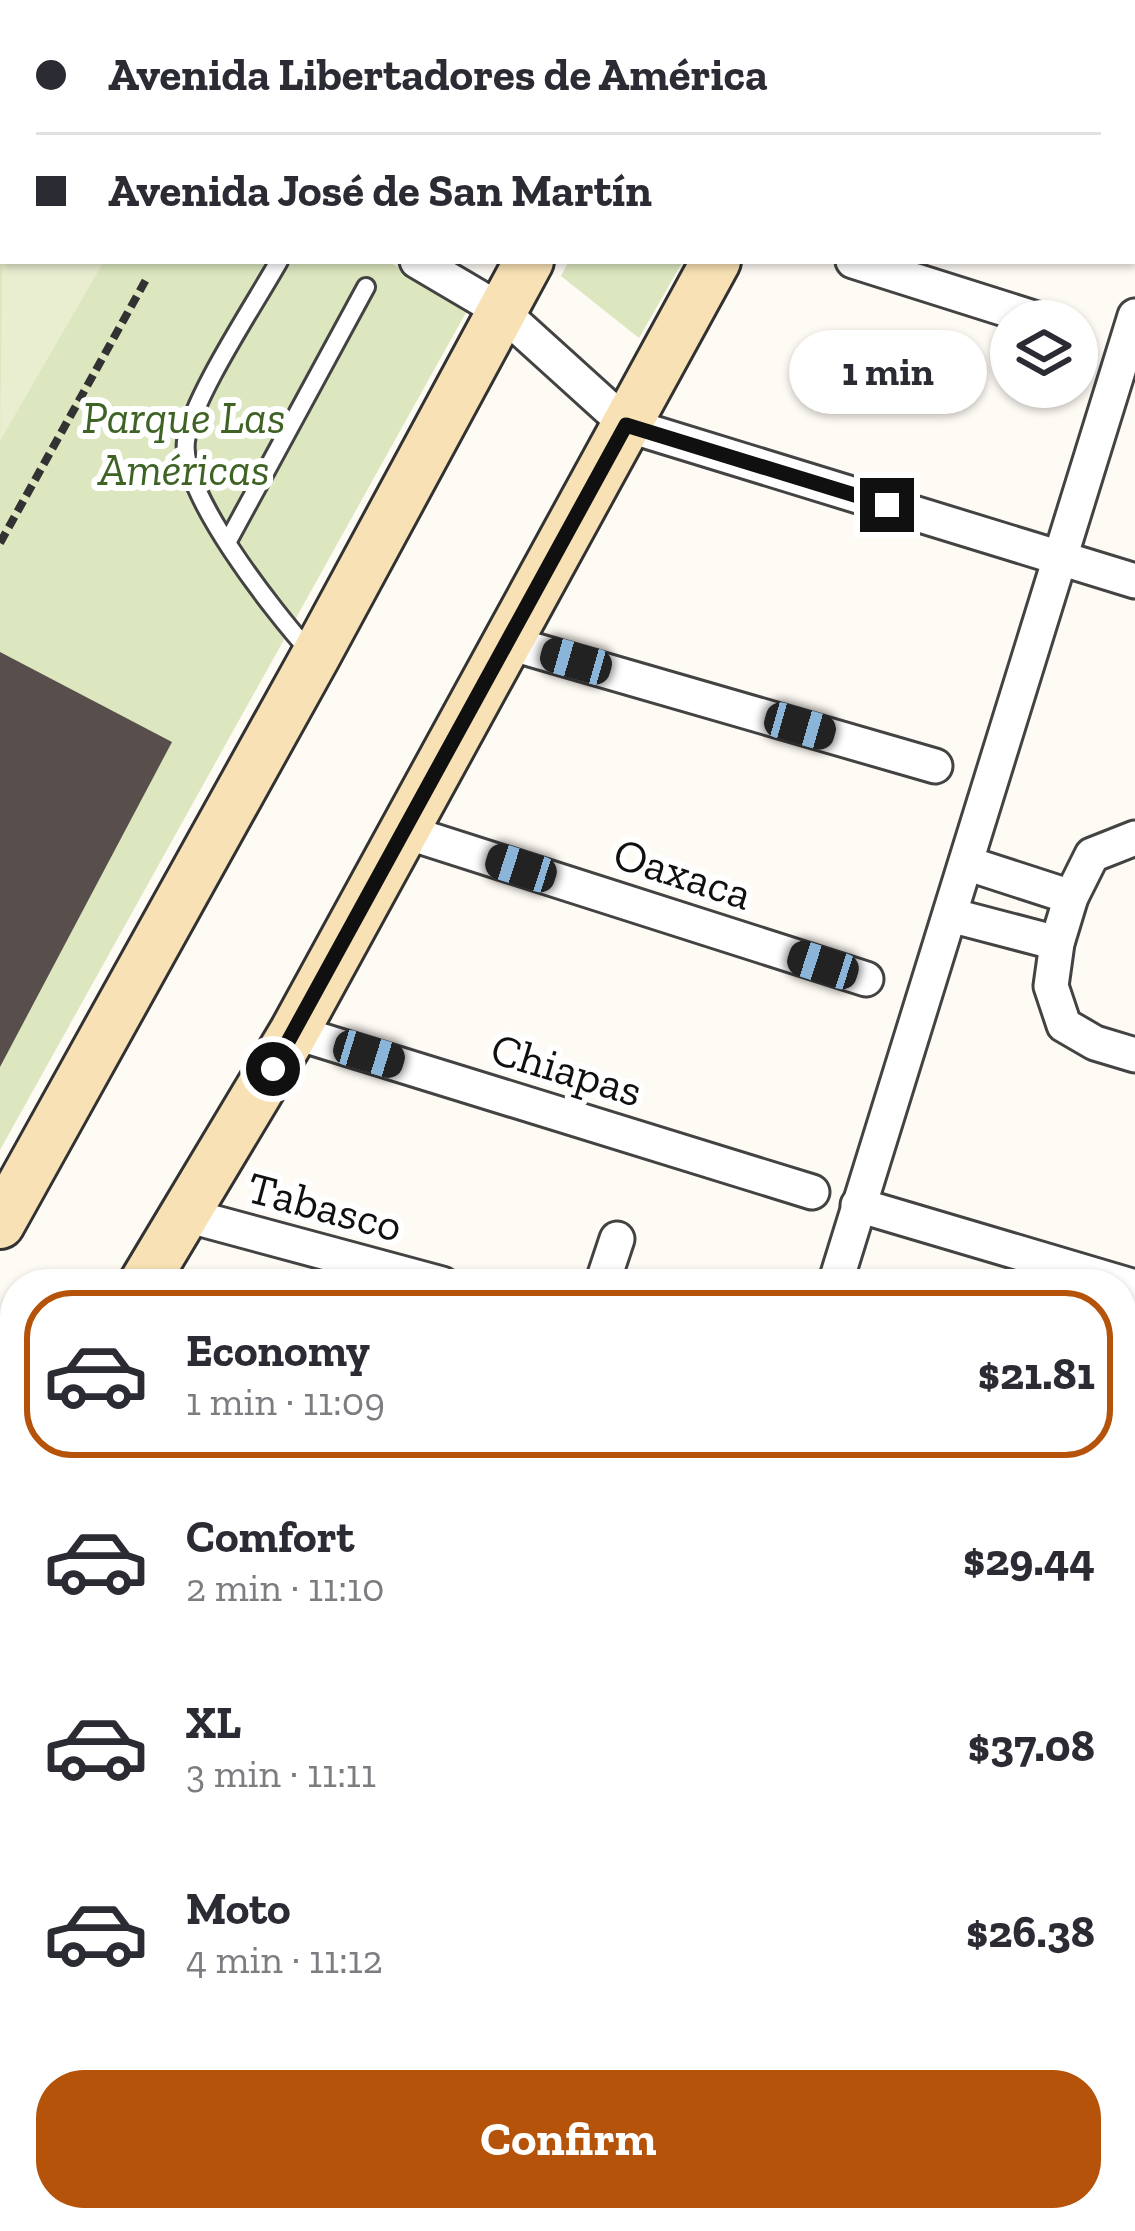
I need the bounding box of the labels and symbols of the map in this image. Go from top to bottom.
callout: 1 min [788,331,986,415]
park label: Parque Las Américas [82,391,286,497]
route end [860,478,914,532]
car [536,634,616,688]
car [760,699,840,753]
street label: Oaxaca [607,826,758,922]
car [481,840,561,896]
car [783,937,863,993]
street label: Chiapas [485,1022,649,1118]
car [329,1026,409,1082]
route start [246,1042,300,1096]
street label: Tabasco [242,1160,408,1253]

